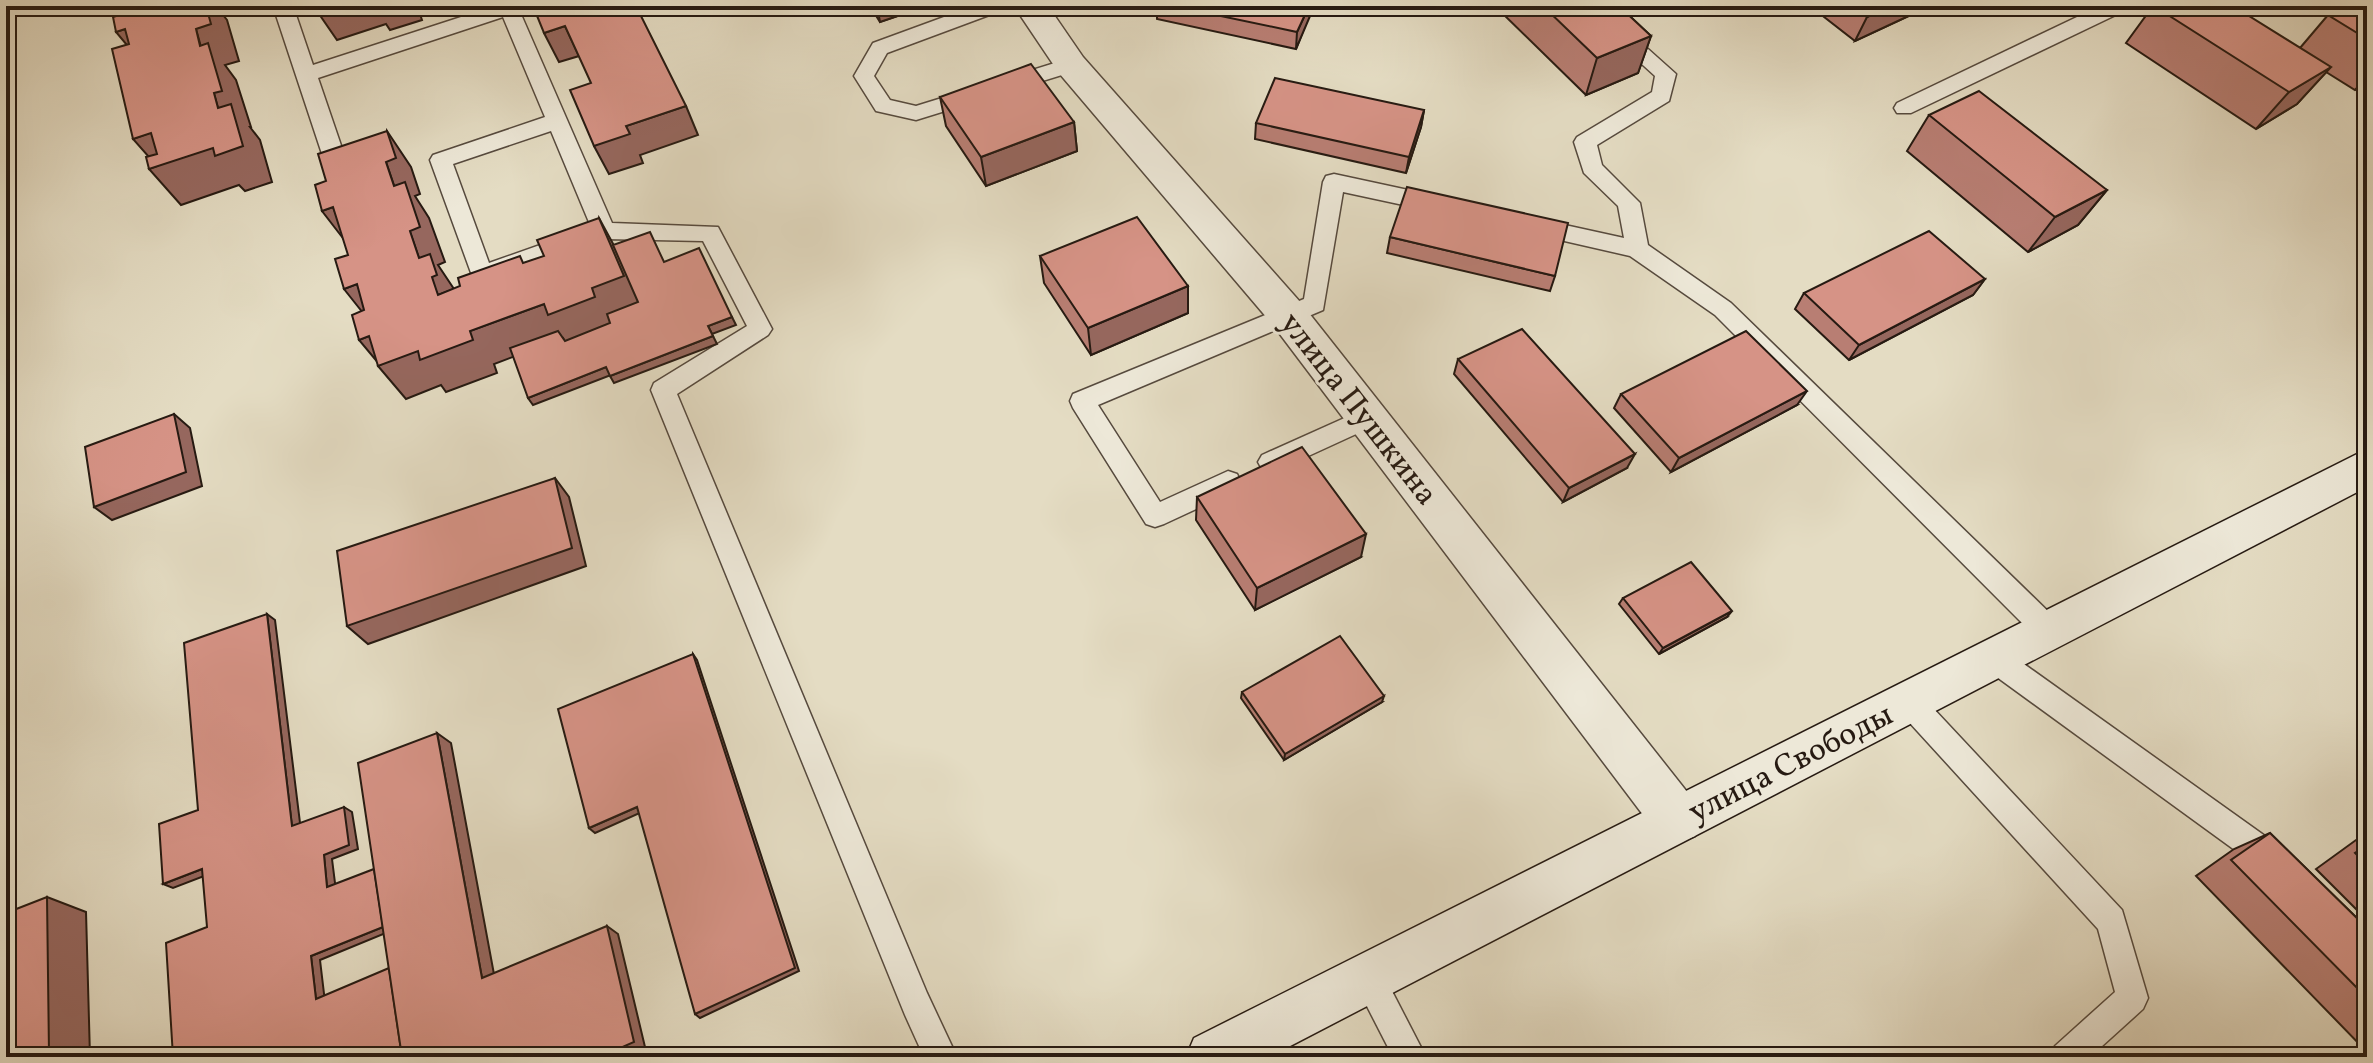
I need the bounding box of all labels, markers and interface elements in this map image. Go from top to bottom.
street label: улица Пушкина [1268,304,1447,516]
street label: улица Свободы [1681,694,1901,835]

